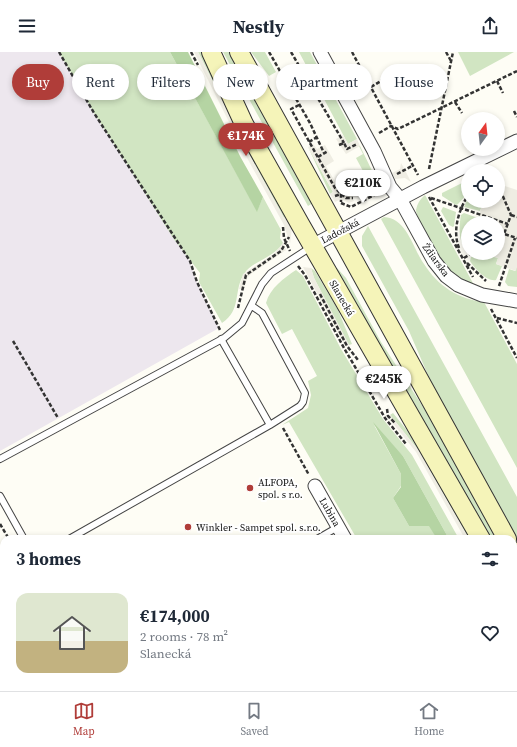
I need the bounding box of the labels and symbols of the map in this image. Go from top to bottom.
north arrow [461,112,505,156]
pin: €174K [218,123,274,157]
pin: €210K [335,170,391,204]
street label: Ladožská [319,215,362,246]
street label: Ždiarska [420,241,453,280]
street label: Slanecká [327,278,358,319]
pin: €245K [356,366,412,400]
place label: ALFOPA, spol. s r.o. [258,476,303,501]
marker: ALFOPA, spol. s r.o. [245,483,255,493]
street label: Lubina [317,495,344,530]
place label: Winkler - Sampet spol. s.r.o. [196,521,321,534]
marker: Winkler - Sampet spol. s.r.o. [183,522,193,532]

